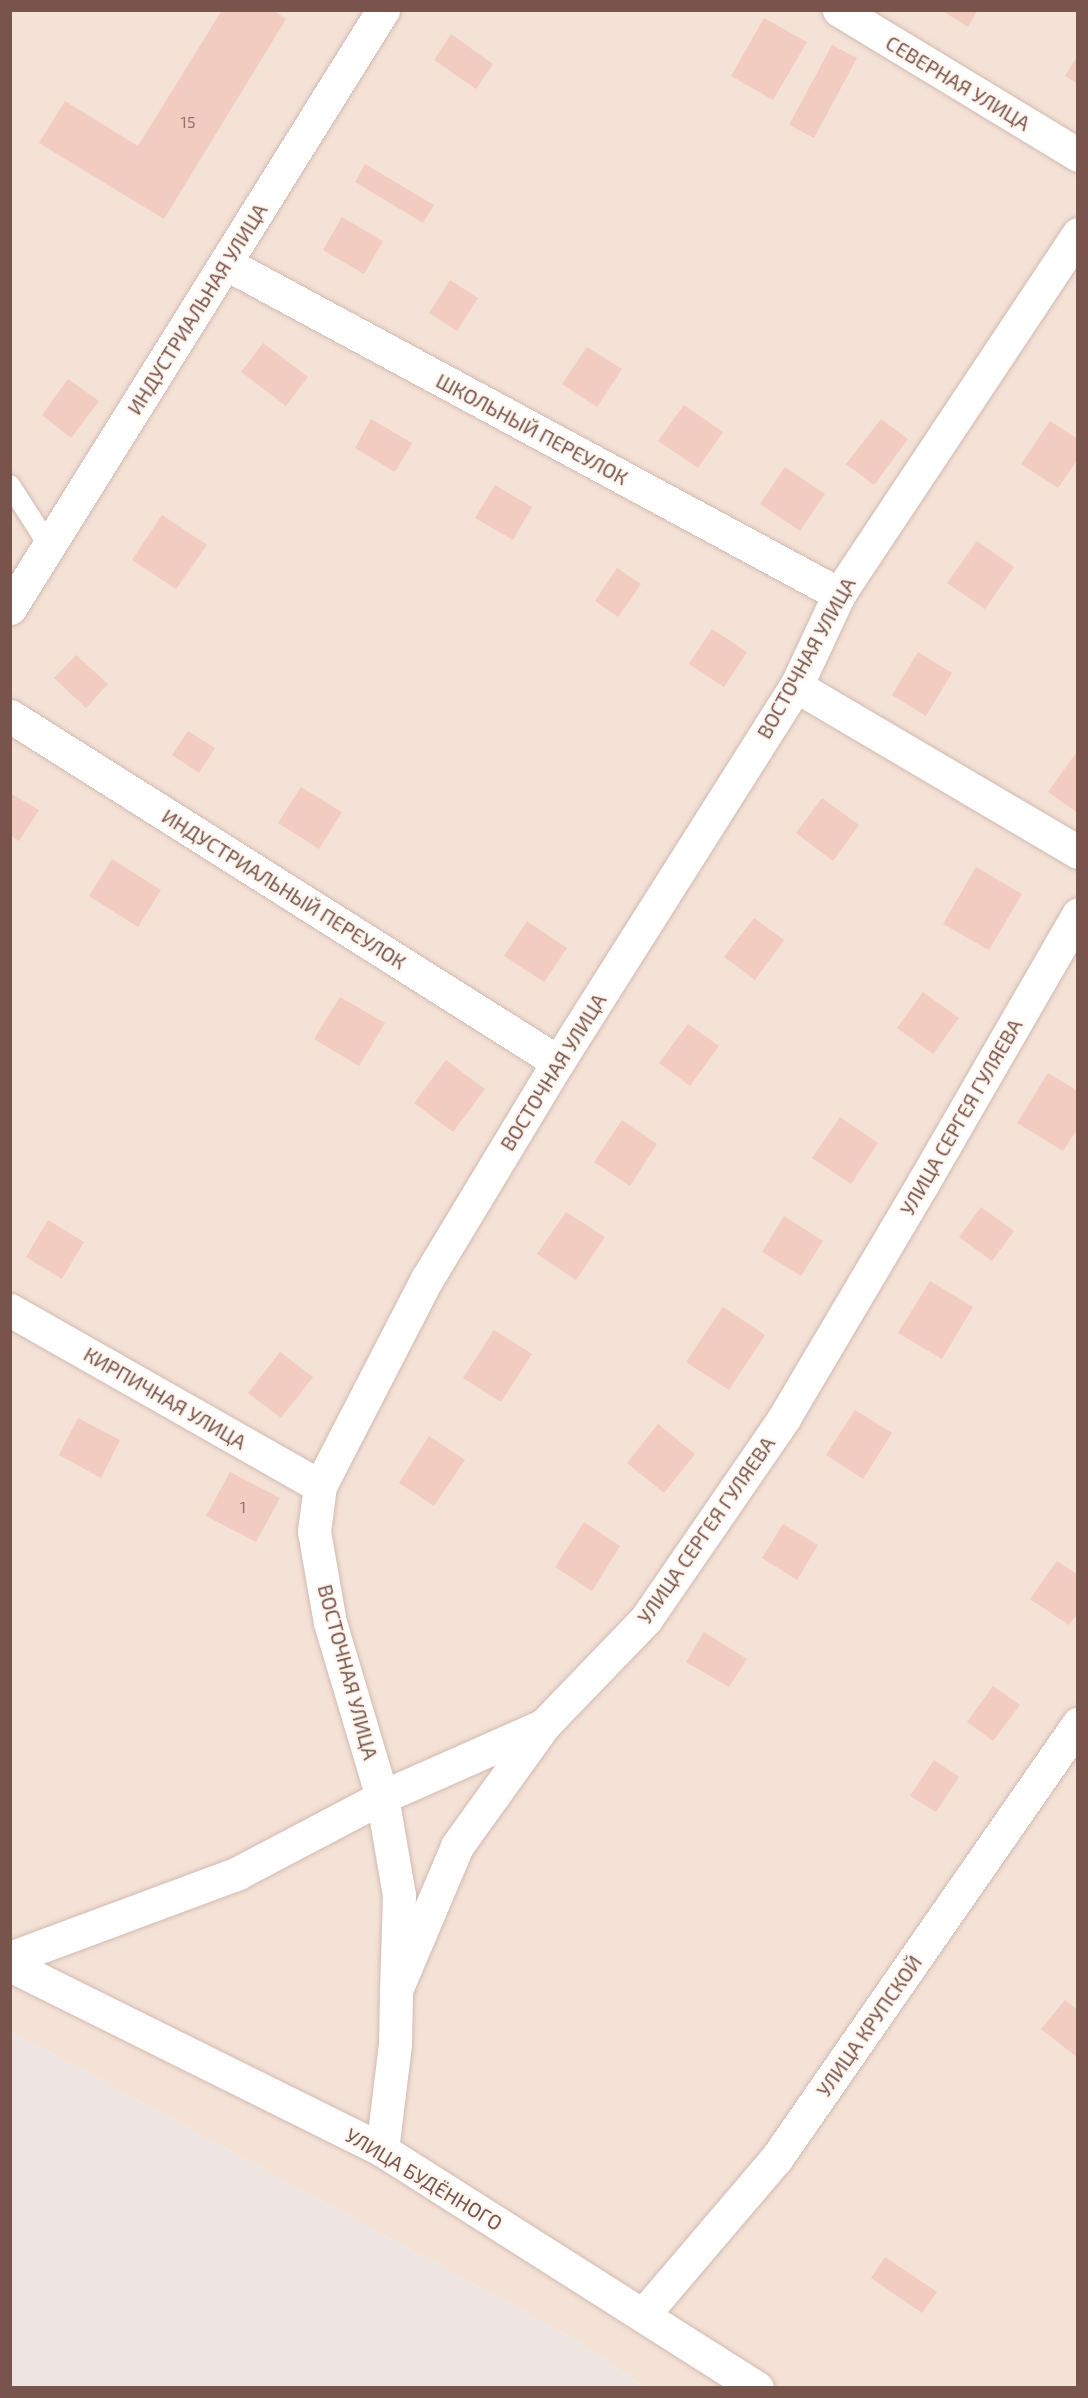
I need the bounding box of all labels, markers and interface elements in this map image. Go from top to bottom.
street label: СЕВЕРНАЯ УЛИЦА [882,30,1034,136]
house number: 15 [181,112,195,132]
street label: ИНДУСТРИАЛЬНАЯ УЛИЦА [122,199,272,419]
street label: ШКОЛЬНЫЙ ПЕРЕУЛОК [432,368,632,490]
street label: ВОСТОЧНАЯ УЛИЦА [752,573,860,743]
street label: ИНДУСТРИАЛЬНЫЙ ПЕРЕУЛОК [158,804,410,974]
street label: ВОСТОЧНАЯ УЛИЦА [495,989,611,1155]
street label: УЛИЦА СЕРГЕЯ ГУЛЯЕВА [895,1015,1027,1219]
street label: КИРПИЧНАЯ УЛИЦА [80,1342,250,1454]
street label: УЛИЦА СЕРГЕЯ ГУЛЯЕВА [632,1432,780,1628]
house number: 1 [240,1497,246,1517]
street label: ВОСТОЧНАЯ УЛИЦА [313,1582,383,1762]
street label: УЛИЦА КРУПСКОЙ [811,1951,927,2101]
street label: УЛИЦА БУДЁННОГО [341,2123,507,2235]

